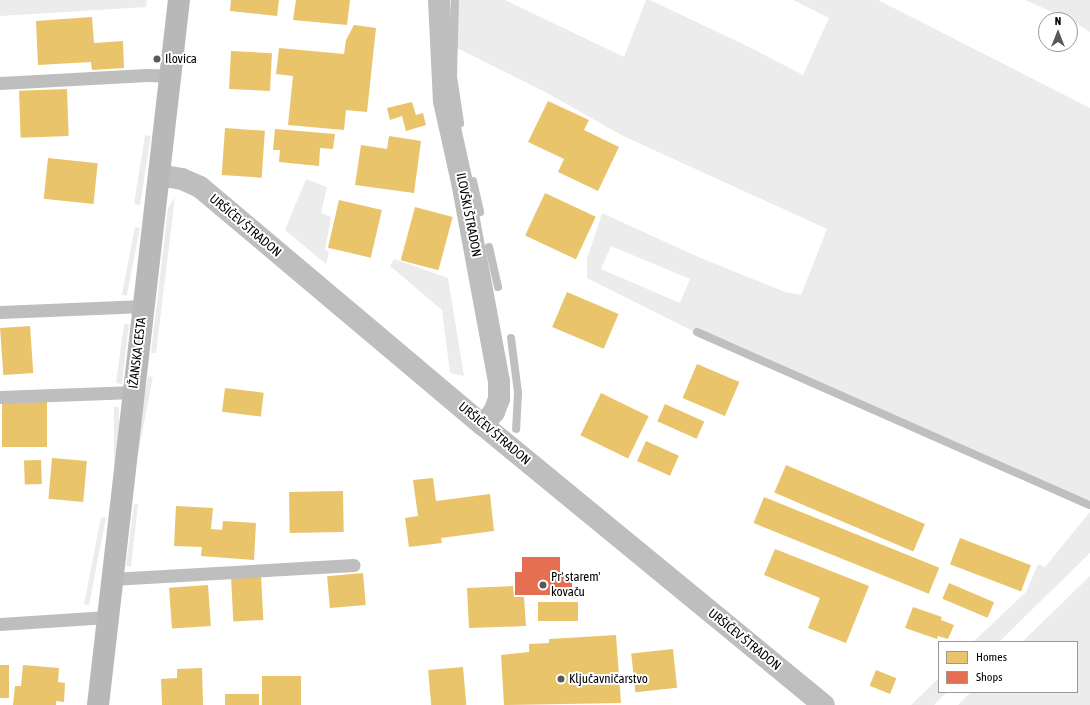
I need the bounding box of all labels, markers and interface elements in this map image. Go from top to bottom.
north arrow [1038,12,1078,52]
text: N [1055,15,1061,27]
place label: Ilovica [165,51,197,67]
marker: Ilovica [152,54,162,64]
street label: ILOVŠKI ŠTRADON [452,172,484,258]
street label: URŠIČEV ŠTRADON [206,191,284,261]
street label: IŽANSKA CESTA [126,317,150,389]
street label: URŠIČEV ŠTRADON [455,399,533,469]
place label: Pr' starem' kovaču [551,570,600,601]
marker: Pr' starem' kovaču [538,580,548,590]
street label: URŠIČEV ŠTRADON [704,606,784,674]
legend [938,641,1078,693]
text: Homes [976,650,1007,664]
text: Shops [976,670,1002,684]
place label: Ključavničarstvo [569,671,648,687]
marker: Ključavničarstvo [556,674,566,684]

